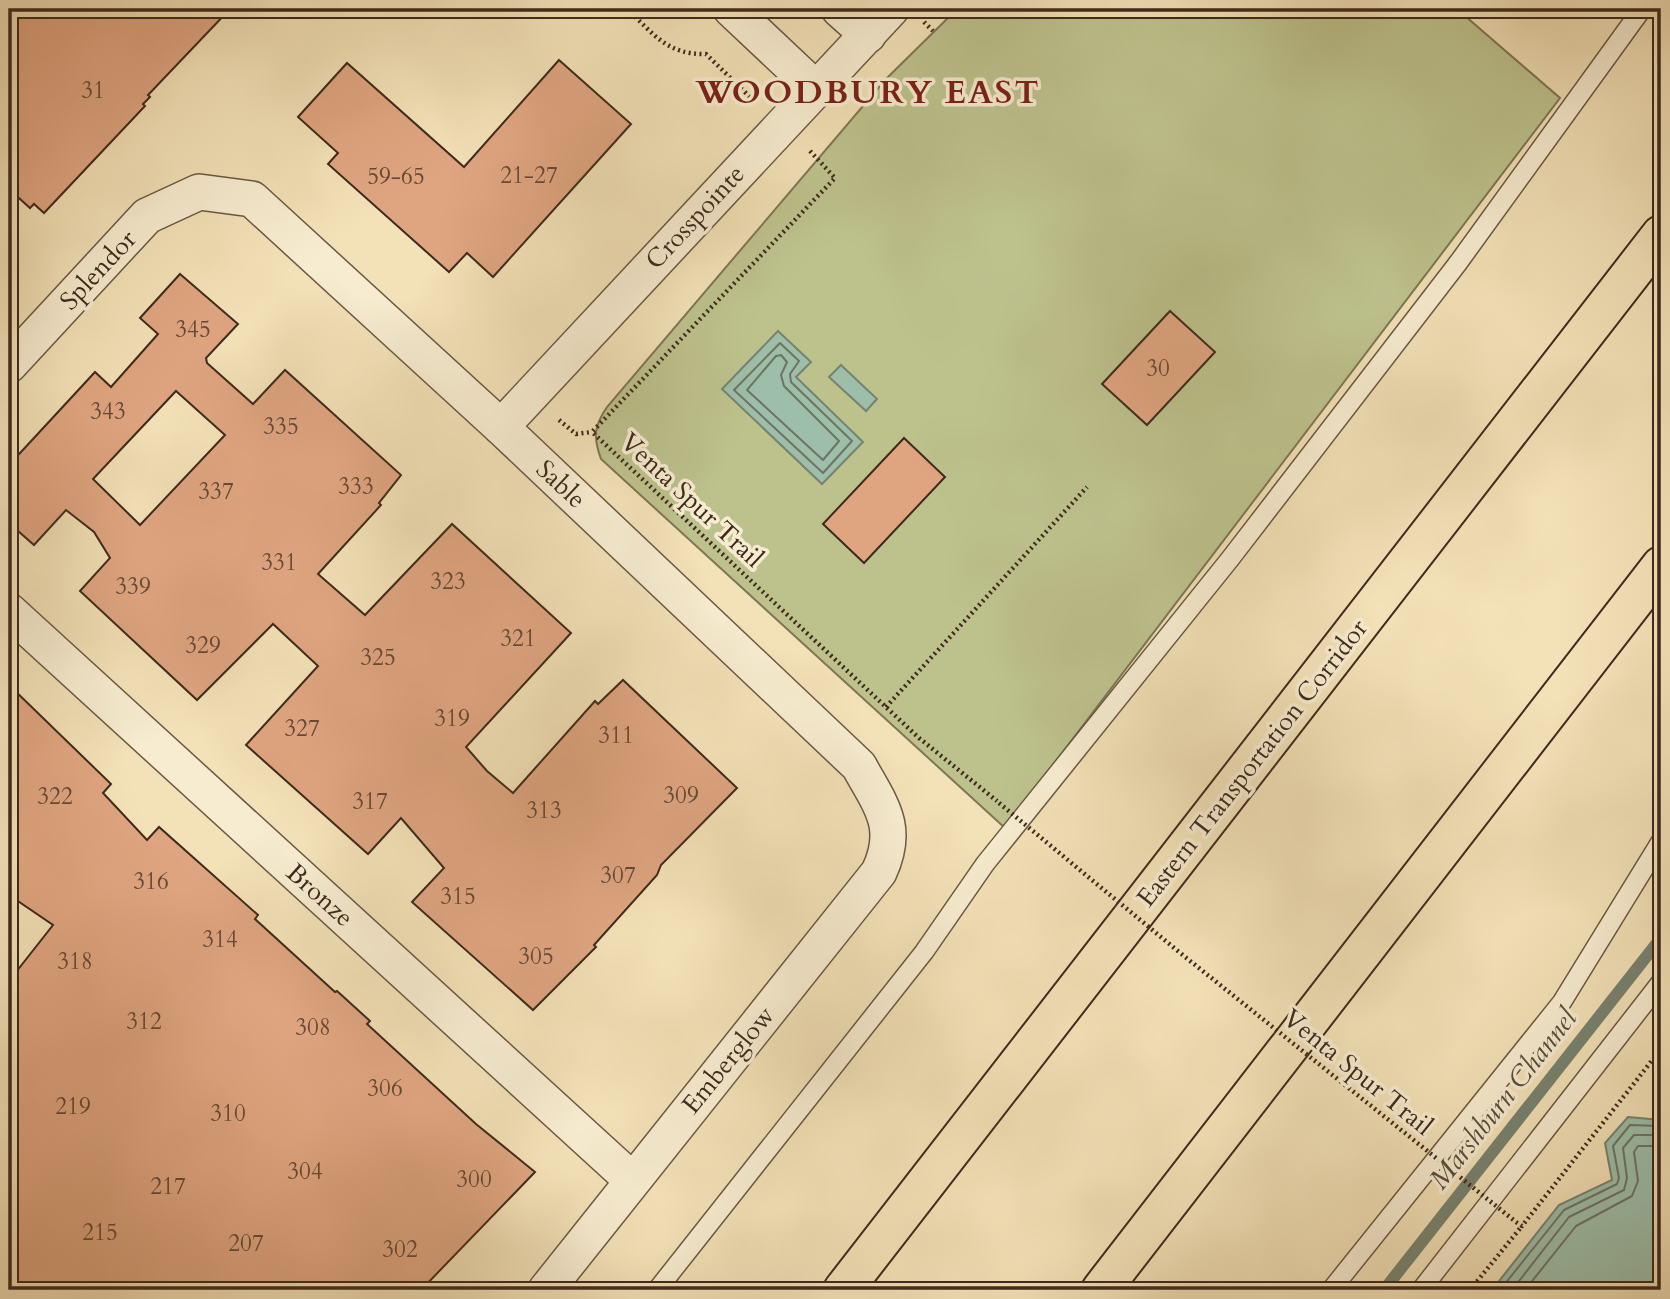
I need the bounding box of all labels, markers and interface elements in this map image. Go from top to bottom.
district label: WOODBURY EAST [694,70,1041,115]
house number: 31 [81,75,105,106]
street label: Crosspointe [638,157,752,277]
house number: 21-27 [500,160,558,191]
house number: 59-65 [367,161,425,192]
street label: Splendor [52,222,144,318]
house number: 345 [175,314,211,345]
house number: 30 [1146,353,1170,384]
house number: 343 [90,396,126,427]
house number: 335 [263,411,299,442]
street label: Venta Spur Trail [613,425,771,576]
street label: Sable [528,452,594,516]
house number: 333 [338,471,374,502]
house number: 337 [198,476,234,507]
house number: 331 [261,547,297,578]
house number: 323 [430,566,466,597]
house number: 339 [115,571,151,602]
street label: Eastern Transportation Corridor [1129,611,1376,914]
house number: 321 [500,623,536,654]
house number: 329 [185,630,221,661]
house number: 325 [360,642,396,673]
house number: 319 [434,703,470,734]
house number: 327 [284,713,320,744]
house number: 311 [598,720,634,751]
house number: 309 [663,780,699,811]
house number: 322 [37,781,73,812]
house number: 317 [352,786,388,817]
house number: 313 [526,795,562,826]
street label: Bronze [279,855,361,935]
house number: 307 [600,860,636,891]
house number: 316 [133,866,169,897]
house number: 315 [440,881,476,912]
house number: 314 [202,924,238,955]
house number: 305 [518,941,554,972]
house number: 318 [57,946,93,977]
street label: Emberglow [674,999,782,1121]
water label: Marshburn Channel [1420,999,1587,1197]
street label: Venta Spur Trail [1276,1001,1441,1144]
house number: 312 [126,1006,162,1037]
house number: 308 [295,1012,331,1043]
house number: 306 [367,1073,403,1104]
house number: 219 [55,1091,91,1122]
house number: 310 [210,1098,246,1129]
house number: 304 [287,1156,323,1187]
house number: 300 [456,1164,492,1195]
house number: 217 [150,1171,186,1202]
house number: 215 [82,1217,118,1248]
house number: 207 [228,1228,264,1259]
house number: 302 [382,1234,418,1265]

